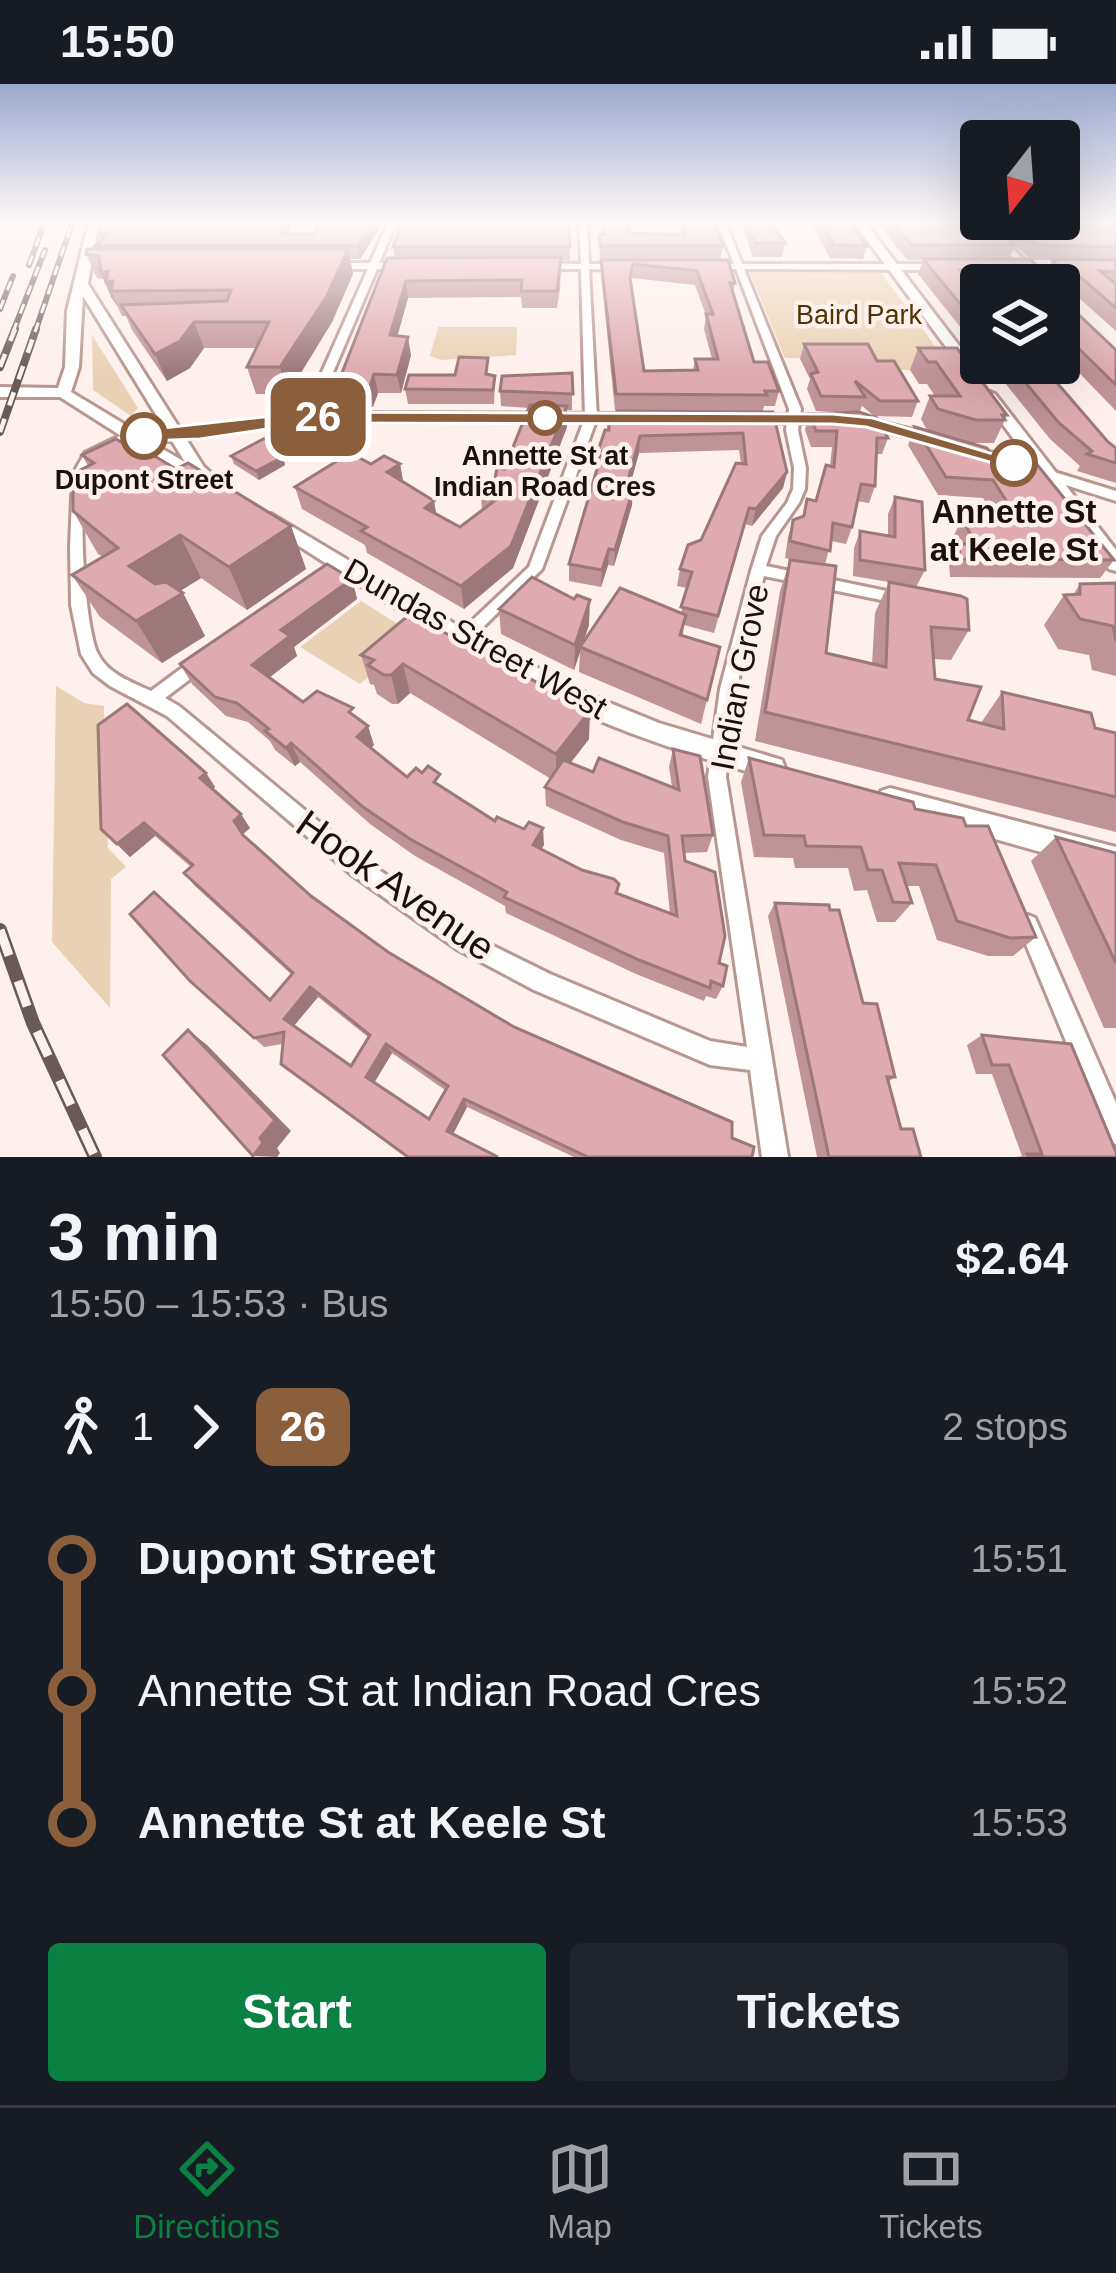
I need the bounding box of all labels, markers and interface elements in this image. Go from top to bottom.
text: 15:50 [60,16,175,67]
north arrow [960,120,1080,240]
map controls [960,120,1080,384]
button: layers [960,264,1080,384]
park label: Baird Park [796,300,923,330]
line badge: 26 [264,378,372,456]
text: 26 [295,393,341,440]
marker: Annette St at Indian Road Cres [529,402,561,434]
marker: Dupont Street [122,414,166,458]
place label: Annette St at Indian Road Cres [434,441,656,502]
marker: Annette St at Keele St [992,441,1036,485]
place label: Dupont Street [55,465,233,495]
place label: Annette St at Keele St [930,493,1098,568]
street label: Dundas Street West [338,551,614,726]
street label: Indian Grove [703,581,776,773]
street label: Hook Avenue [289,801,503,969]
text: 3 min [48,1200,220,1274]
text: $2.64 [955,1233,1068,1284]
text: 15:50 – 15:53 · Bus [48,1282,388,1325]
icon: walk [48,1394,114,1460]
icon: forward [172,1394,238,1460]
text: 26 [280,1403,326,1450]
text: 1 [132,1405,154,1448]
text: 2 stops [942,1405,1068,1448]
text: Dupont Street [138,1533,436,1584]
text: 15:51 [970,1537,1068,1580]
text: Annette St at Indian Road Cres [138,1665,761,1716]
text: 15:52 [970,1669,1068,1712]
text: Annette St at Keele St [138,1797,606,1848]
text: 15:53 [970,1801,1068,1844]
button: Start [48,1943,546,2081]
button: Tickets [570,1943,1068,2081]
tab: Directions [133,2136,280,2246]
tab: Map [547,2136,613,2246]
tab: Tickets [879,2136,983,2246]

